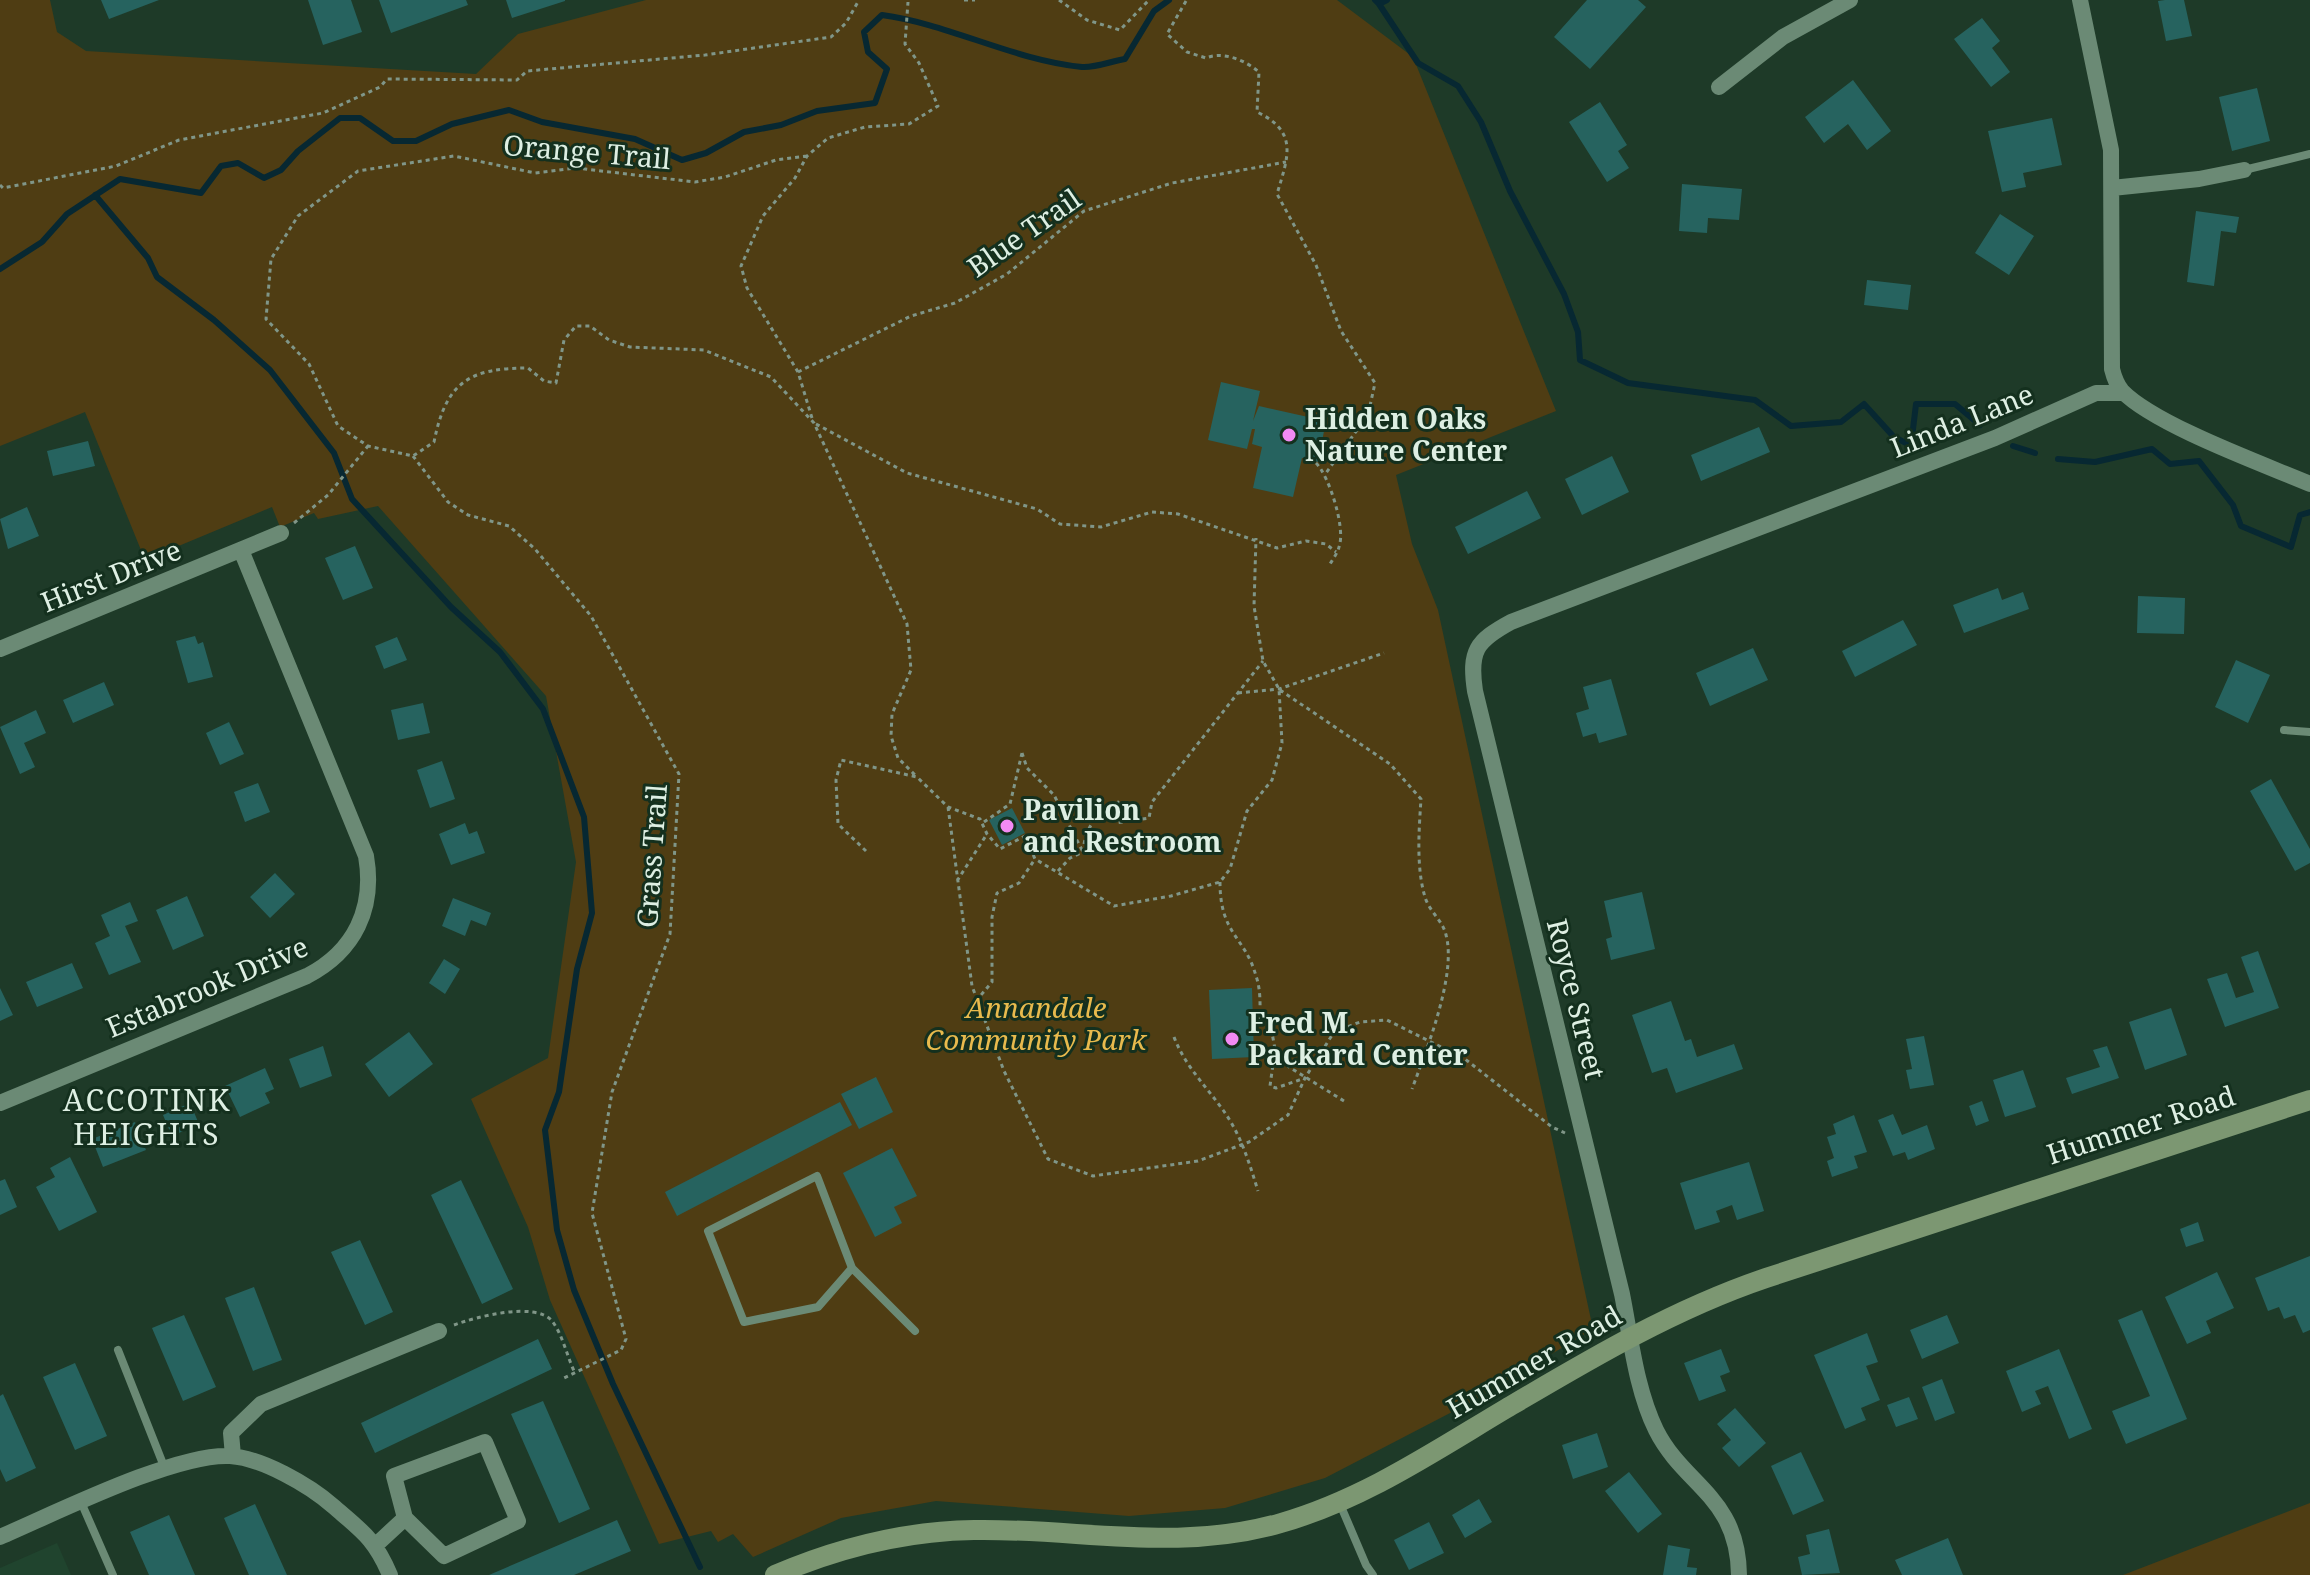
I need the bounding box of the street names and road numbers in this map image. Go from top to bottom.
street label: Orange Trail [502,125,673,177]
street label: Blue Trail [959,179,1088,285]
street label: Linda Lane [1885,374,2039,466]
street label: Hirst Drive [35,530,186,620]
street label: Grass Trail [627,782,675,929]
street label: Royce Street [1539,915,1615,1083]
street label: Estabrook Drive [100,926,313,1046]
street label: Hummer Road [2042,1076,2240,1172]
street label: Hummer Road [1439,1296,1628,1427]

